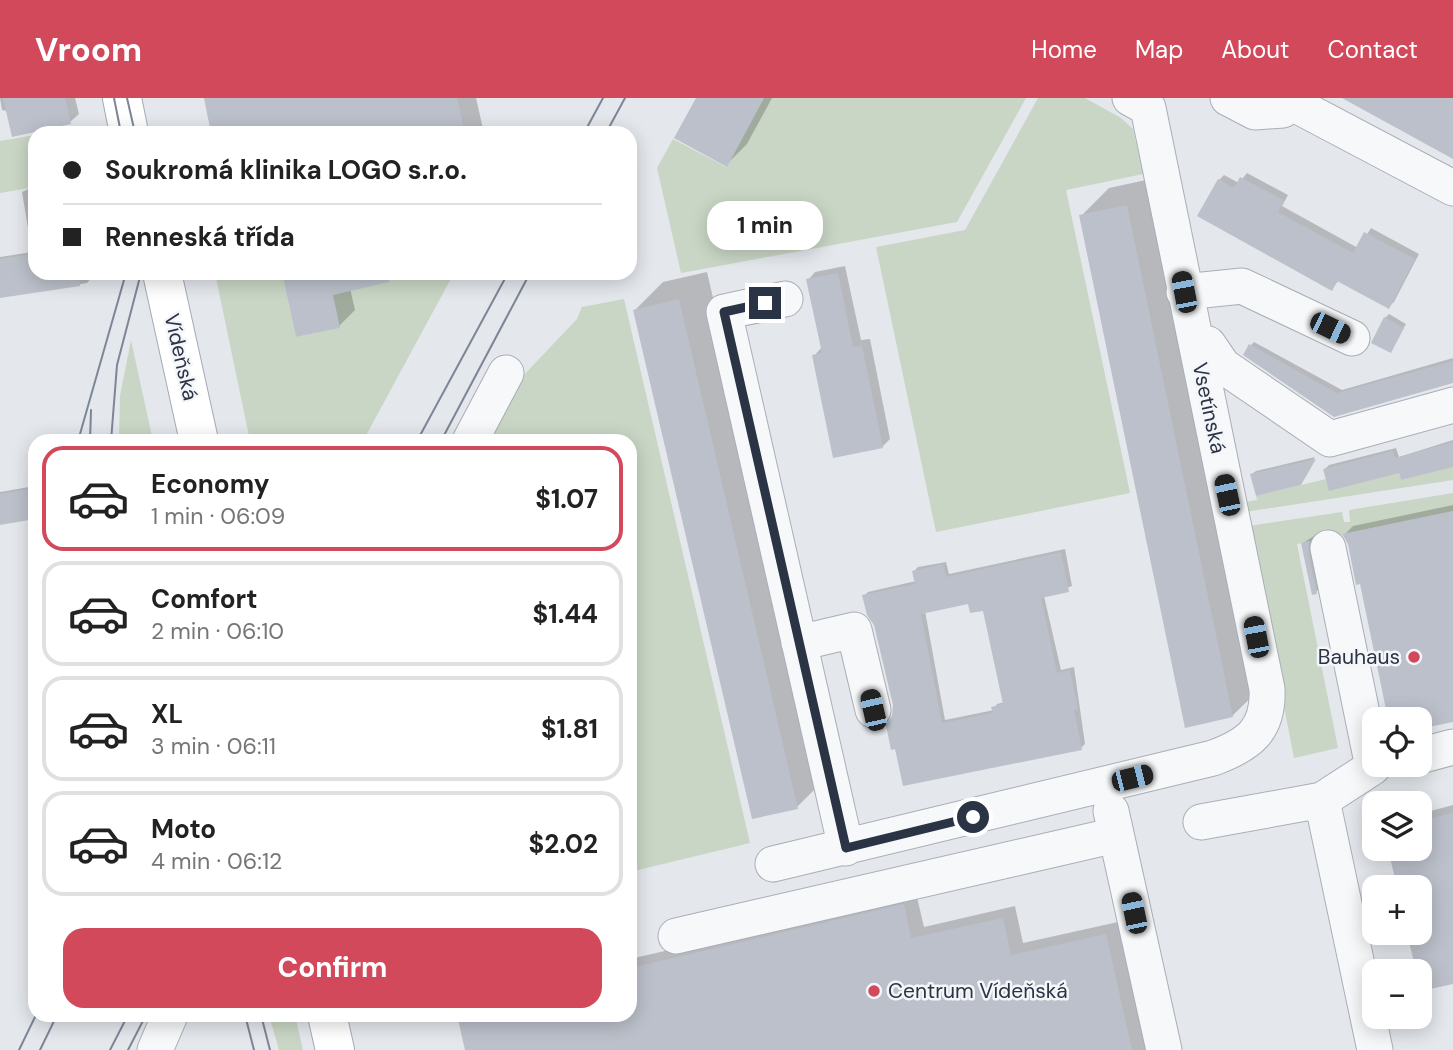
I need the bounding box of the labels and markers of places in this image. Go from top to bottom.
place label: Bauhaus [1318,643,1400,671]
marker: Bauhaus [1406,649,1422,665]
place label: Centrum Vídeňská [888,977,1068,1005]
marker: Centrum Vídeňská [866,983,882,999]

